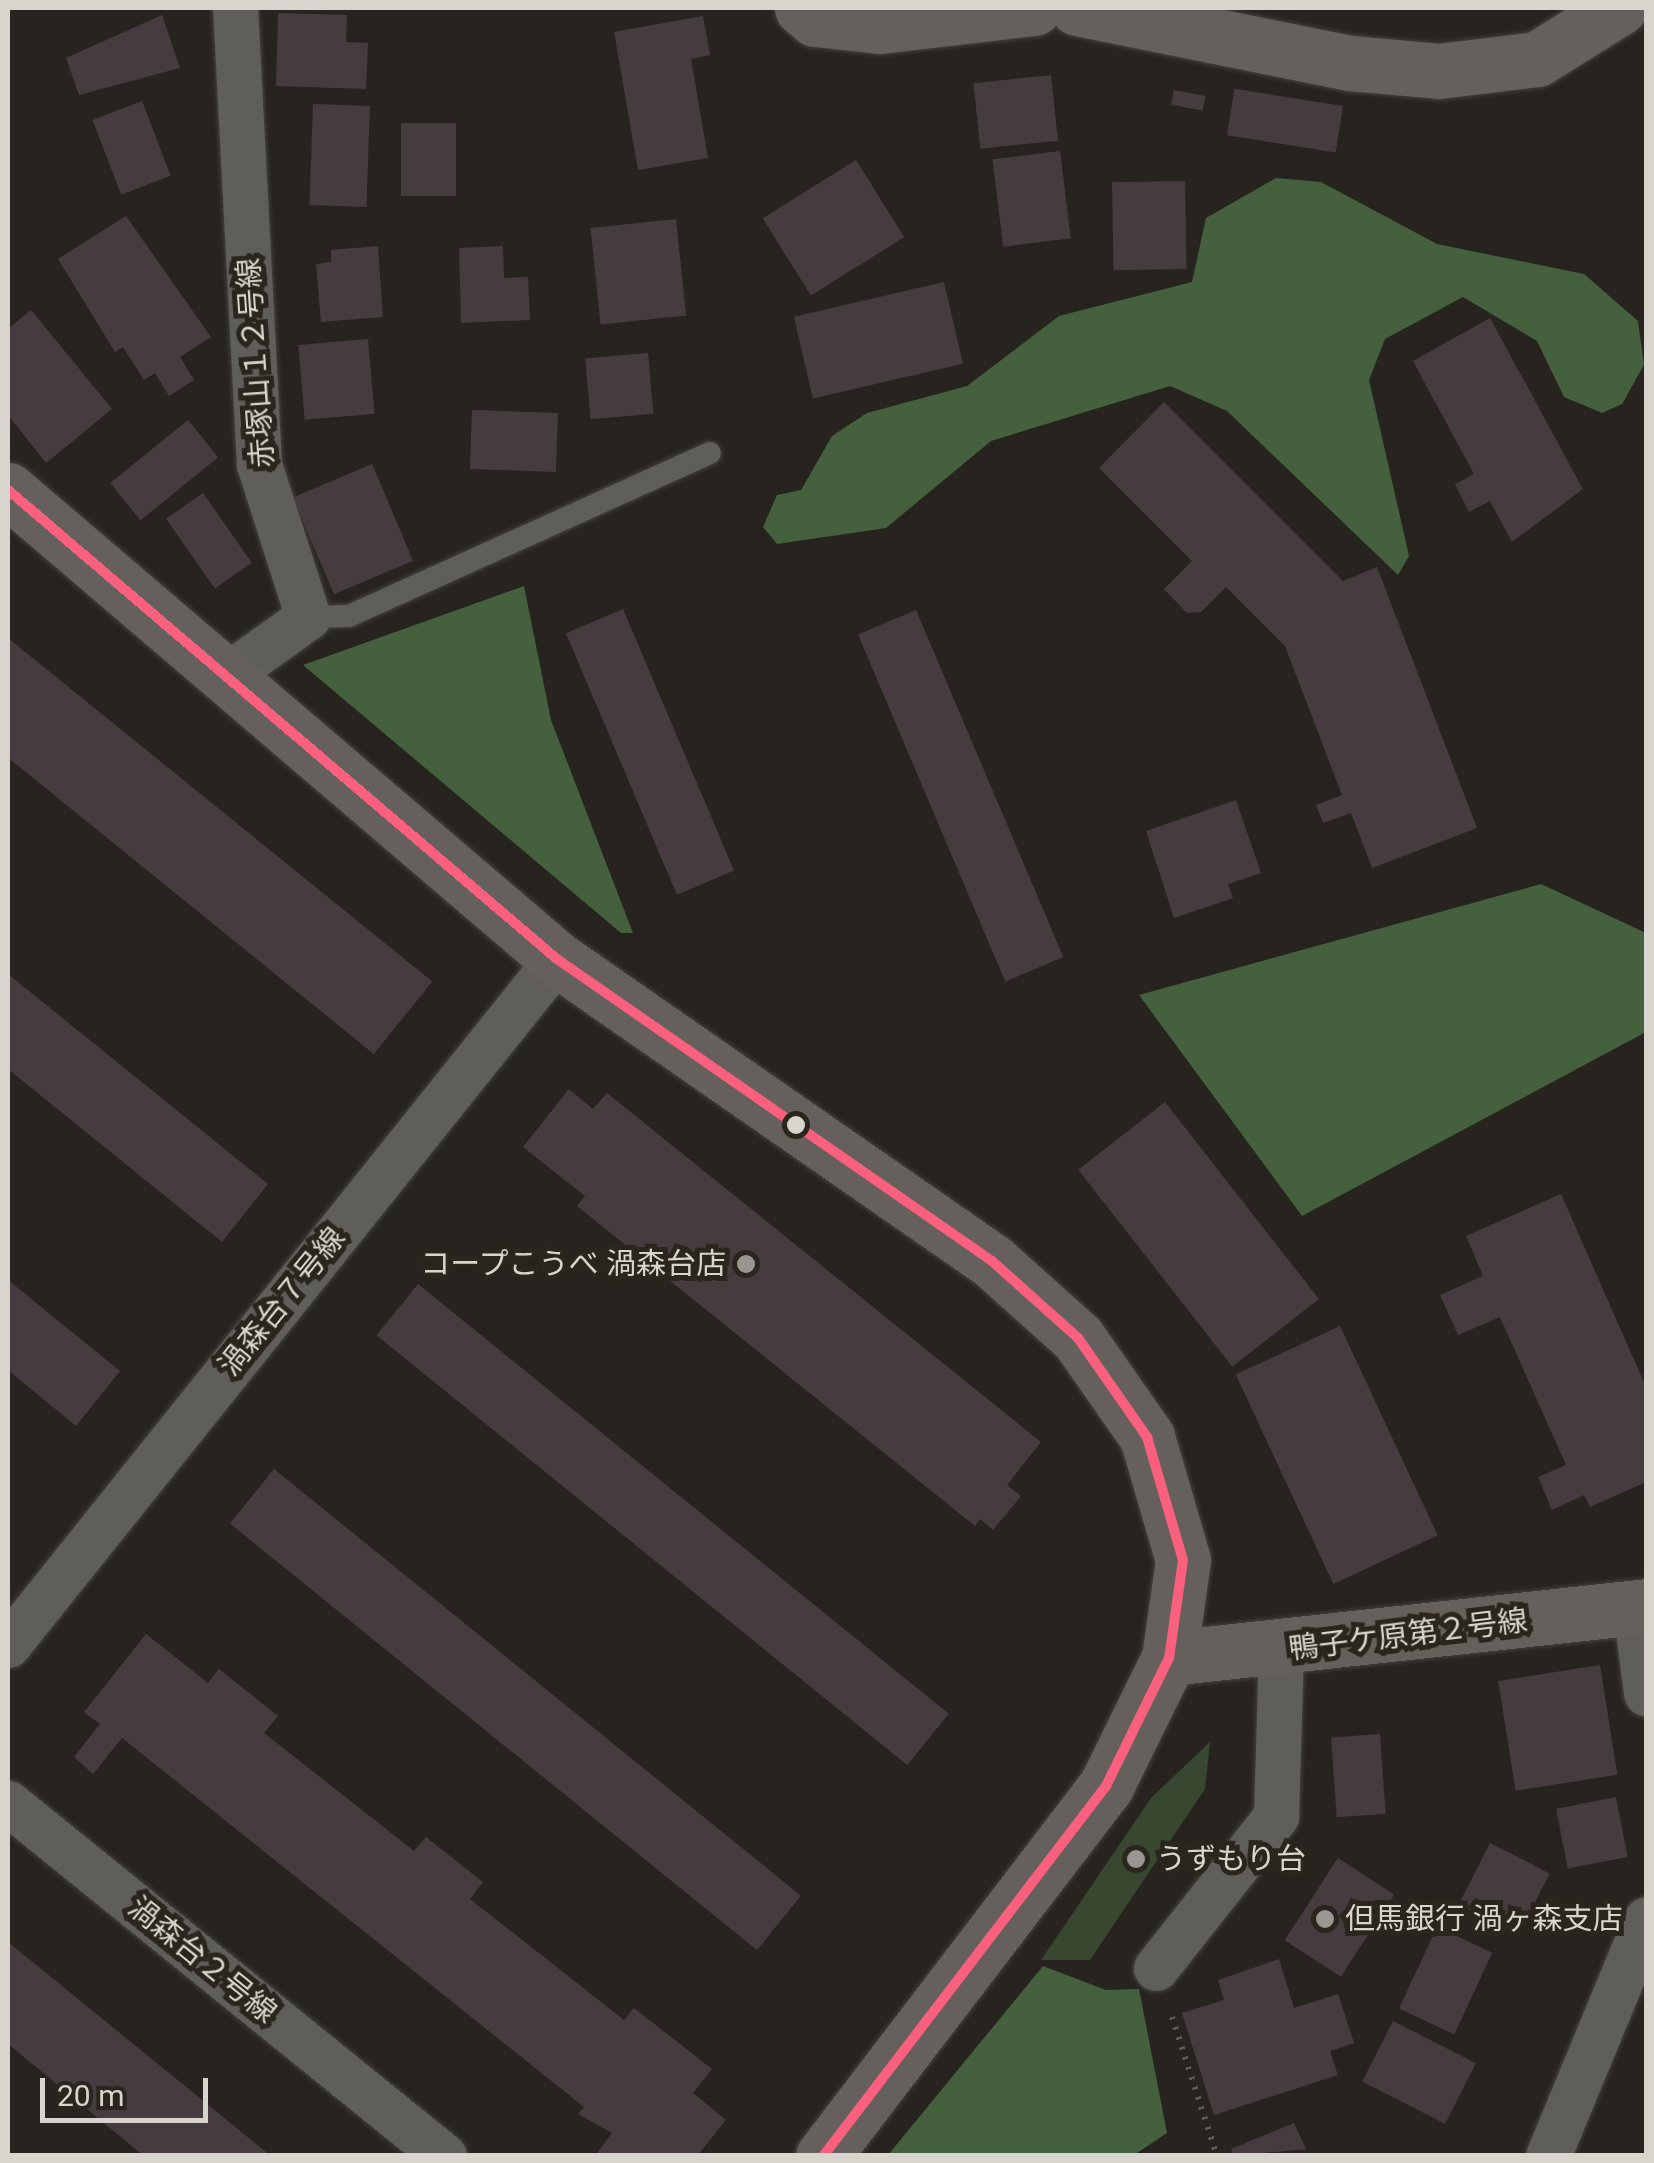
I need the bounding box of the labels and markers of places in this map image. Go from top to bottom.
unlabelled marker [786,1115,806,1135]
place label: コープこうべ 渦森台店 [419,1246,726,1282]
marker: コープこうべ 渦森台店 [735,1253,757,1275]
place label: うずもり台 [1156,1841,1306,1877]
marker: うずもり台 [1125,1848,1147,1870]
place label: 但馬銀行 渦ヶ森支店 [1345,1901,1622,1937]
marker: 但馬銀行 渦ヶ森支店 [1314,1908,1336,1930]

